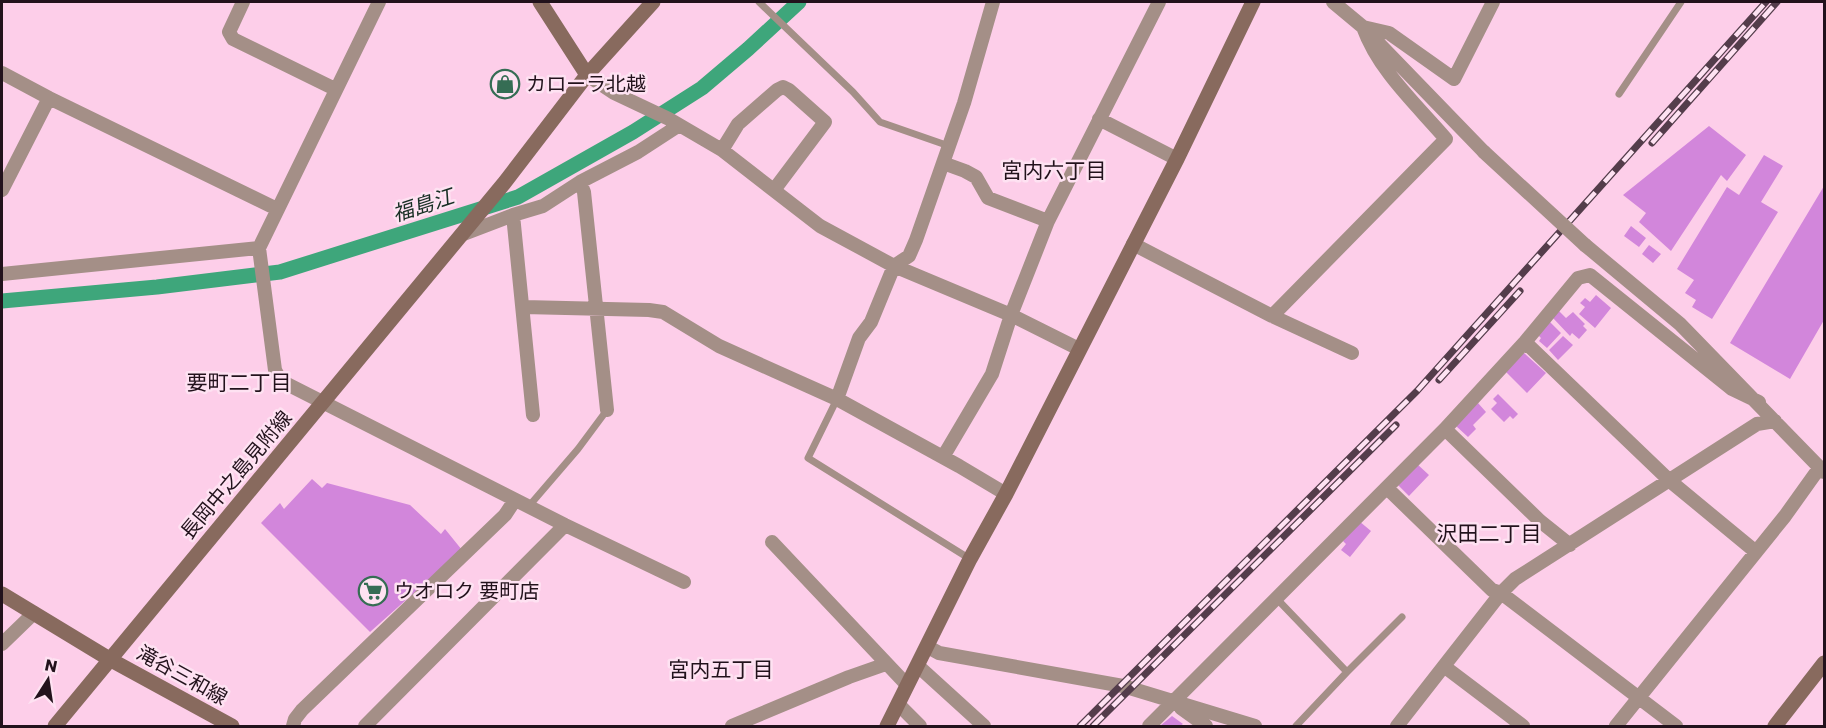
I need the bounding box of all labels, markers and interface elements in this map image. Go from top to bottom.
shop icon: カローラ北越 [489,68,521,100]
place label: カローラ北越 [526,70,646,98]
district label: 宮内六丁目 [1002,156,1107,185]
water label: 福島江 [389,181,459,229]
district label: 要町二丁目 [187,368,292,397]
street label: 長岡中之島見附線 [174,405,298,545]
district label: 沢田二丁目 [1437,519,1542,548]
supermarket icon: ウオロク 要町店 [357,575,389,607]
place label: ウオロク 要町店 [394,577,539,605]
street label: 滝谷三和線 [131,639,233,711]
north arrow [18,650,78,710]
text: N [43,653,59,678]
district label: 宮内五丁目 [669,655,774,684]

